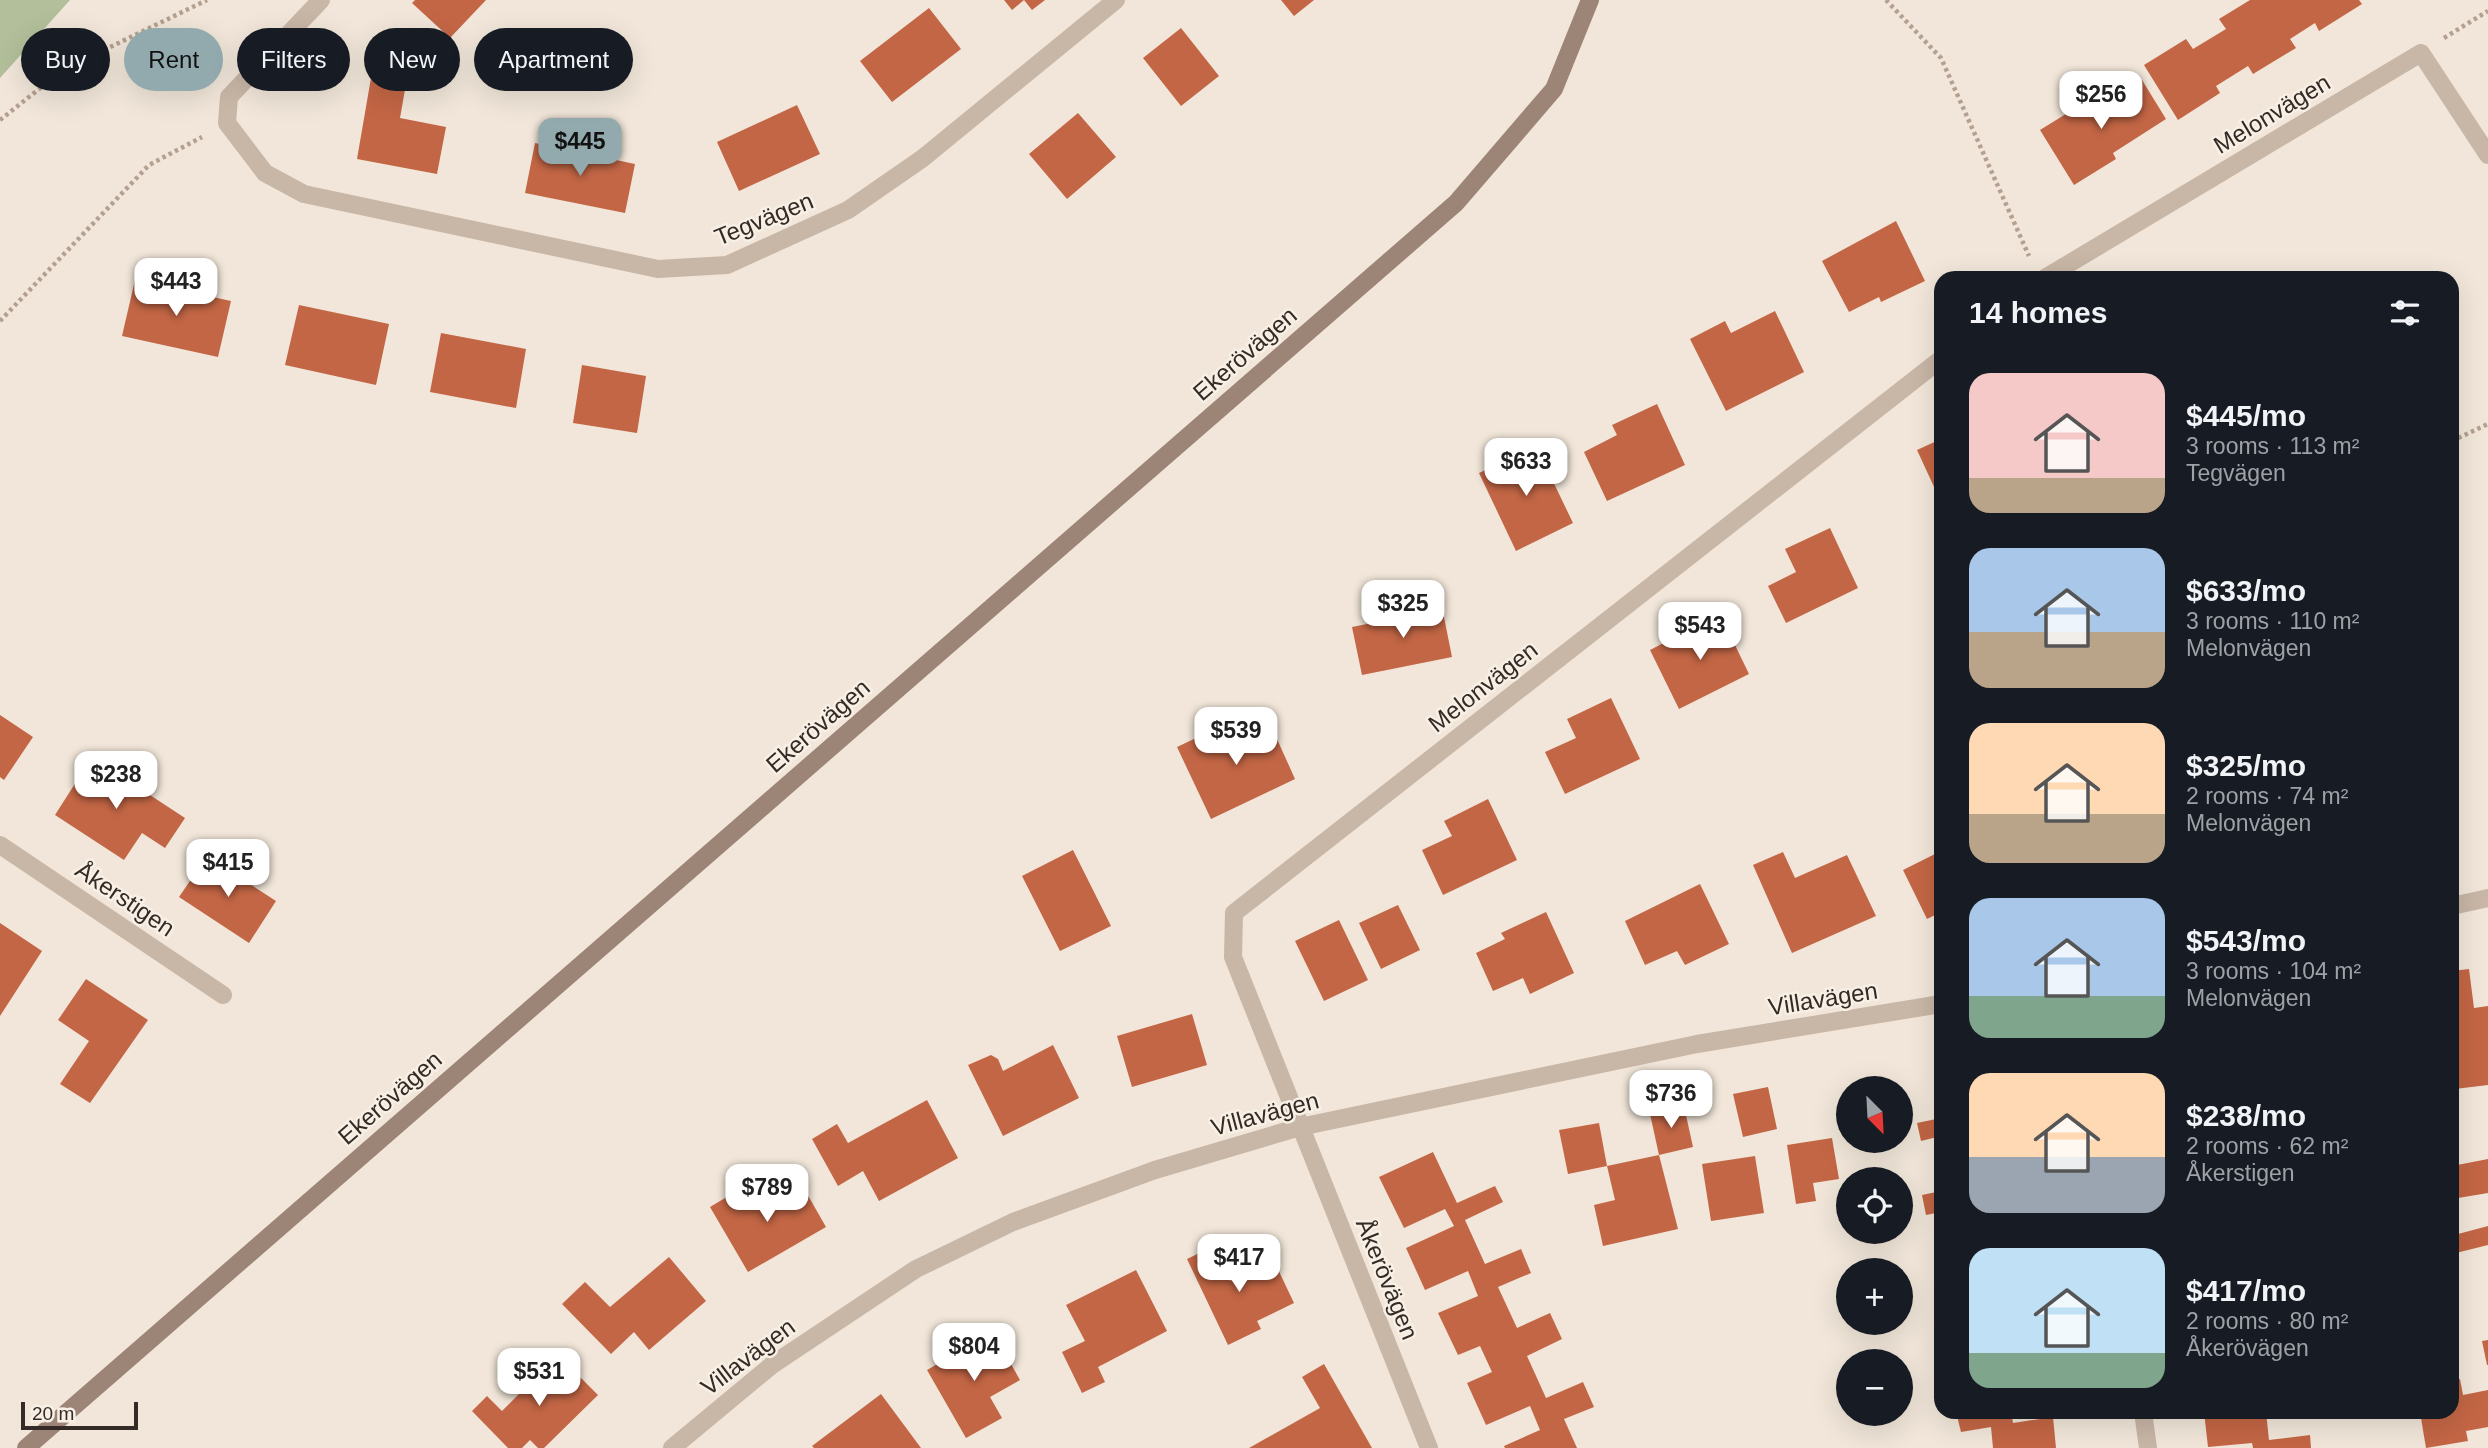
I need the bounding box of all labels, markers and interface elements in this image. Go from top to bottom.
chip: Buy [21,28,110,91]
chip: Rent [124,28,223,91]
chip: Filters [237,28,350,91]
chip: New [364,28,460,91]
chip: Apartment [474,28,633,91]
street label: Melonvägen [2209,68,2335,159]
pin: $256 [2060,72,2142,131]
text: $256 [2075,81,2127,107]
pin: $445 [539,118,621,178]
text: $445 [554,128,606,154]
street label: Tegvägen [710,187,817,251]
pin: $443 [135,258,217,318]
text: $443 [150,268,202,294]
icon: filters [2386,294,2424,332]
text: 14 homes [1969,296,2107,329]
street label: Ekerövägen [1187,301,1302,406]
text: $445/mo [2186,399,2306,432]
icon: home [2025,401,2109,485]
text: 3 rooms · 113 m² [2186,433,2359,459]
pin: $633 [1485,438,1567,498]
text: $633 [1500,448,1552,474]
text: Tegvägen [2186,460,2286,486]
text: $633/mo [2186,574,2306,607]
icon: home [2025,576,2109,660]
pin: $325 [1362,580,1444,640]
text: $325 [1377,590,1429,616]
pin: $543 [1659,602,1741,662]
text: 3 rooms · 110 m² [2186,608,2359,634]
text: $543 [1674,612,1726,638]
text: Melonvägen [2186,635,2311,661]
street label: Melonvägen [1423,636,1543,737]
street label: Ekerövägen [760,673,875,778]
pin: $539 [1195,708,1277,767]
text: $539 [1210,717,1262,743]
text: $325/mo [2186,749,2306,782]
icon: home [2025,751,2109,835]
pin: $238 [75,752,157,811]
text: $238 [90,761,142,787]
text: 2 rooms · 74 m² [2186,783,2348,809]
text: Melonvägen [2186,810,2311,836]
pin: $415 [187,839,269,899]
text: $415 [202,849,254,875]
street label: Åkerstigen [71,856,180,941]
text: $543/mo [2186,924,2306,957]
icon: home [2025,926,2109,1010]
text: 3 rooms · 104 m² [2186,958,2361,984]
street label: Villavägen [1766,977,1880,1020]
text: Melonvägen [2186,985,2311,1011]
street label: Ekerövägen [332,1045,447,1150]
pin: $736 [1630,1070,1712,1130]
north arrow [1836,1076,1913,1153]
map controls [1836,1076,1913,1426]
text: $736 [1645,1080,1697,1106]
street label: Villavägen [1208,1086,1322,1141]
text: $238/mo [2186,1099,2306,1132]
icon: home [2025,1101,2109,1185]
text: 2 rooms · 62 m² [2186,1133,2348,1159]
text: Åkerstigen [2186,1160,2295,1186]
pin: $789 [726,1164,808,1224]
button: locate [1836,1167,1913,1244]
text: $789 [741,1174,793,1200]
street label: Åkerövägen [1351,1214,1424,1343]
pin: $417 [1198,1234,1280,1294]
text: $417 [1213,1244,1265,1270]
button: + [1836,1258,1913,1335]
text: $417/mo [2186,1274,2306,1307]
icon: home [2025,1276,2109,1360]
text: 2 rooms · 80 m² [2186,1308,2348,1334]
street label: Villavägen [696,1313,800,1401]
pin: $804 [933,1324,1015,1383]
text: $804 [948,1333,1000,1359]
text: Åkerövägen [2186,1335,2309,1361]
pin: $531 [498,1348,580,1408]
button: − [1836,1349,1913,1426]
text: $531 [513,1358,565,1384]
scale bar [21,1399,138,1431]
text: 20 m [32,1403,74,1424]

